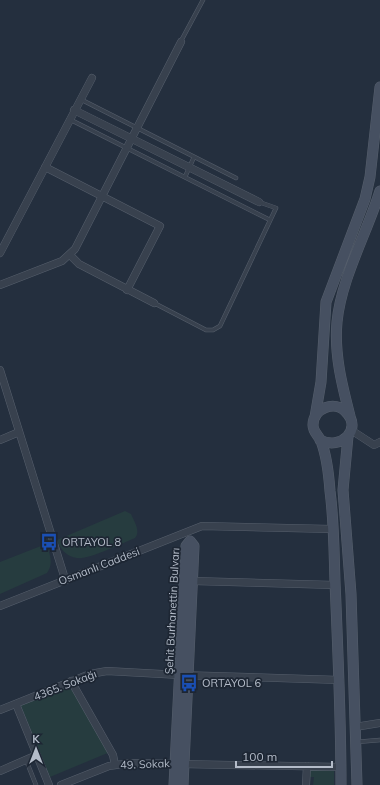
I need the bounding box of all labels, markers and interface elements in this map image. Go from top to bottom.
bus stop icon: ORTAYOL 8 [39,532,59,552]
place label: ORTAYOL 8 [62,535,122,549]
street label: Osmanlı Caddesi [56,544,142,588]
street label: Şehit Burhanettin Bulvarı [162,547,182,675]
street label: 4365. Sokağı [32,667,98,703]
bus stop icon: ORTAYOL 6 [179,673,199,693]
place label: ORTAYOL 6 [202,676,262,690]
north arrow [16,729,56,769]
text: K [32,732,40,746]
scale bar [236,743,332,769]
text: 100 m [242,749,277,764]
street label: 49. Sokak [120,756,170,772]

